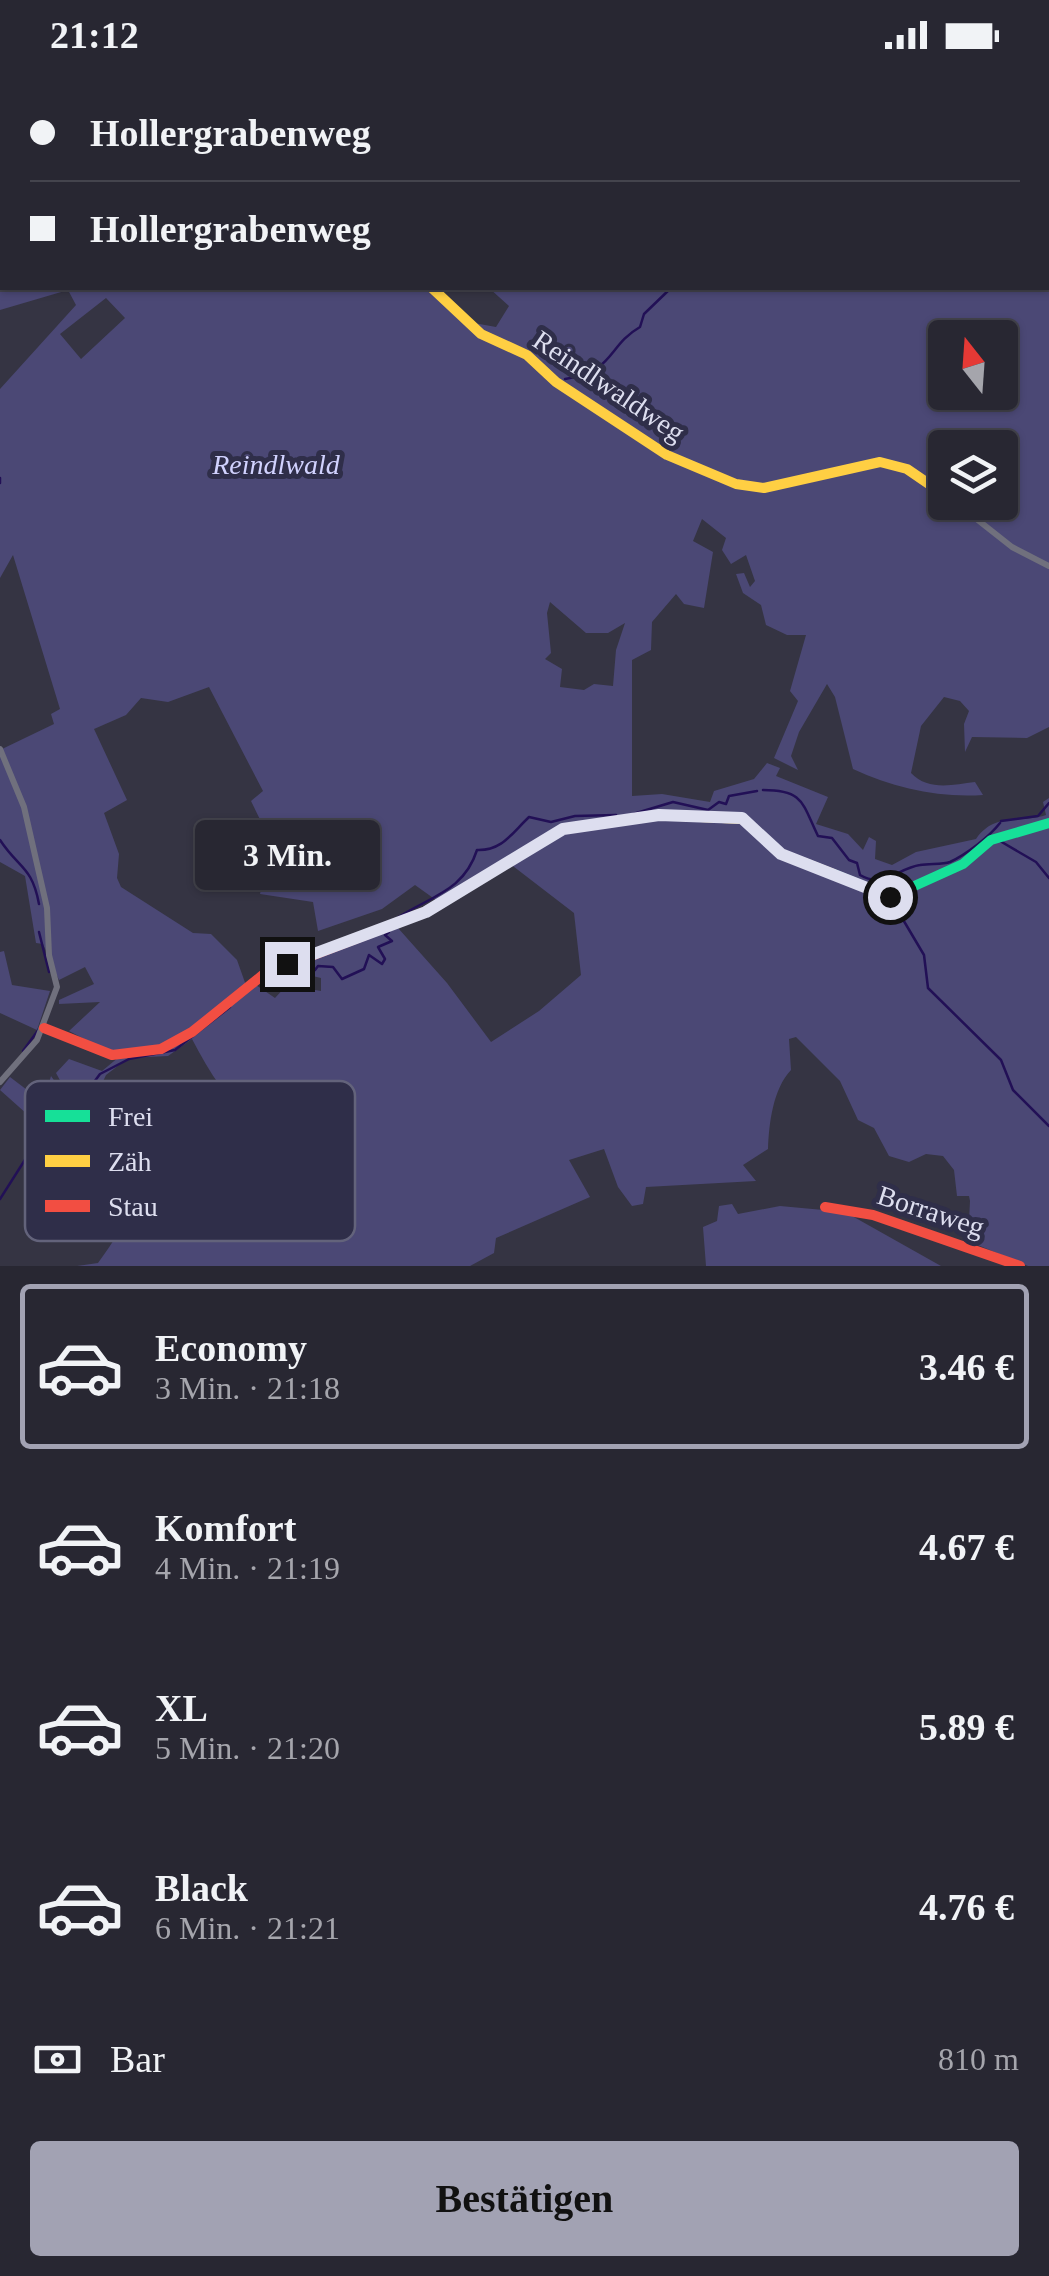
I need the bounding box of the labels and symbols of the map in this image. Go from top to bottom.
north arrow [928,320,1018,410]
street label: Reindlwaldweg [527,324,691,448]
park label: Reindlwald [211,449,341,480]
callout: 3 Min. [194,819,380,889]
route start [868,875,913,920]
route end [265,942,310,987]
legend [25,1081,355,1241]
text: Frei [108,1101,153,1132]
text: Zäh [108,1146,152,1177]
street label: Borraweg [874,1179,988,1243]
text: Stau [108,1191,158,1222]

